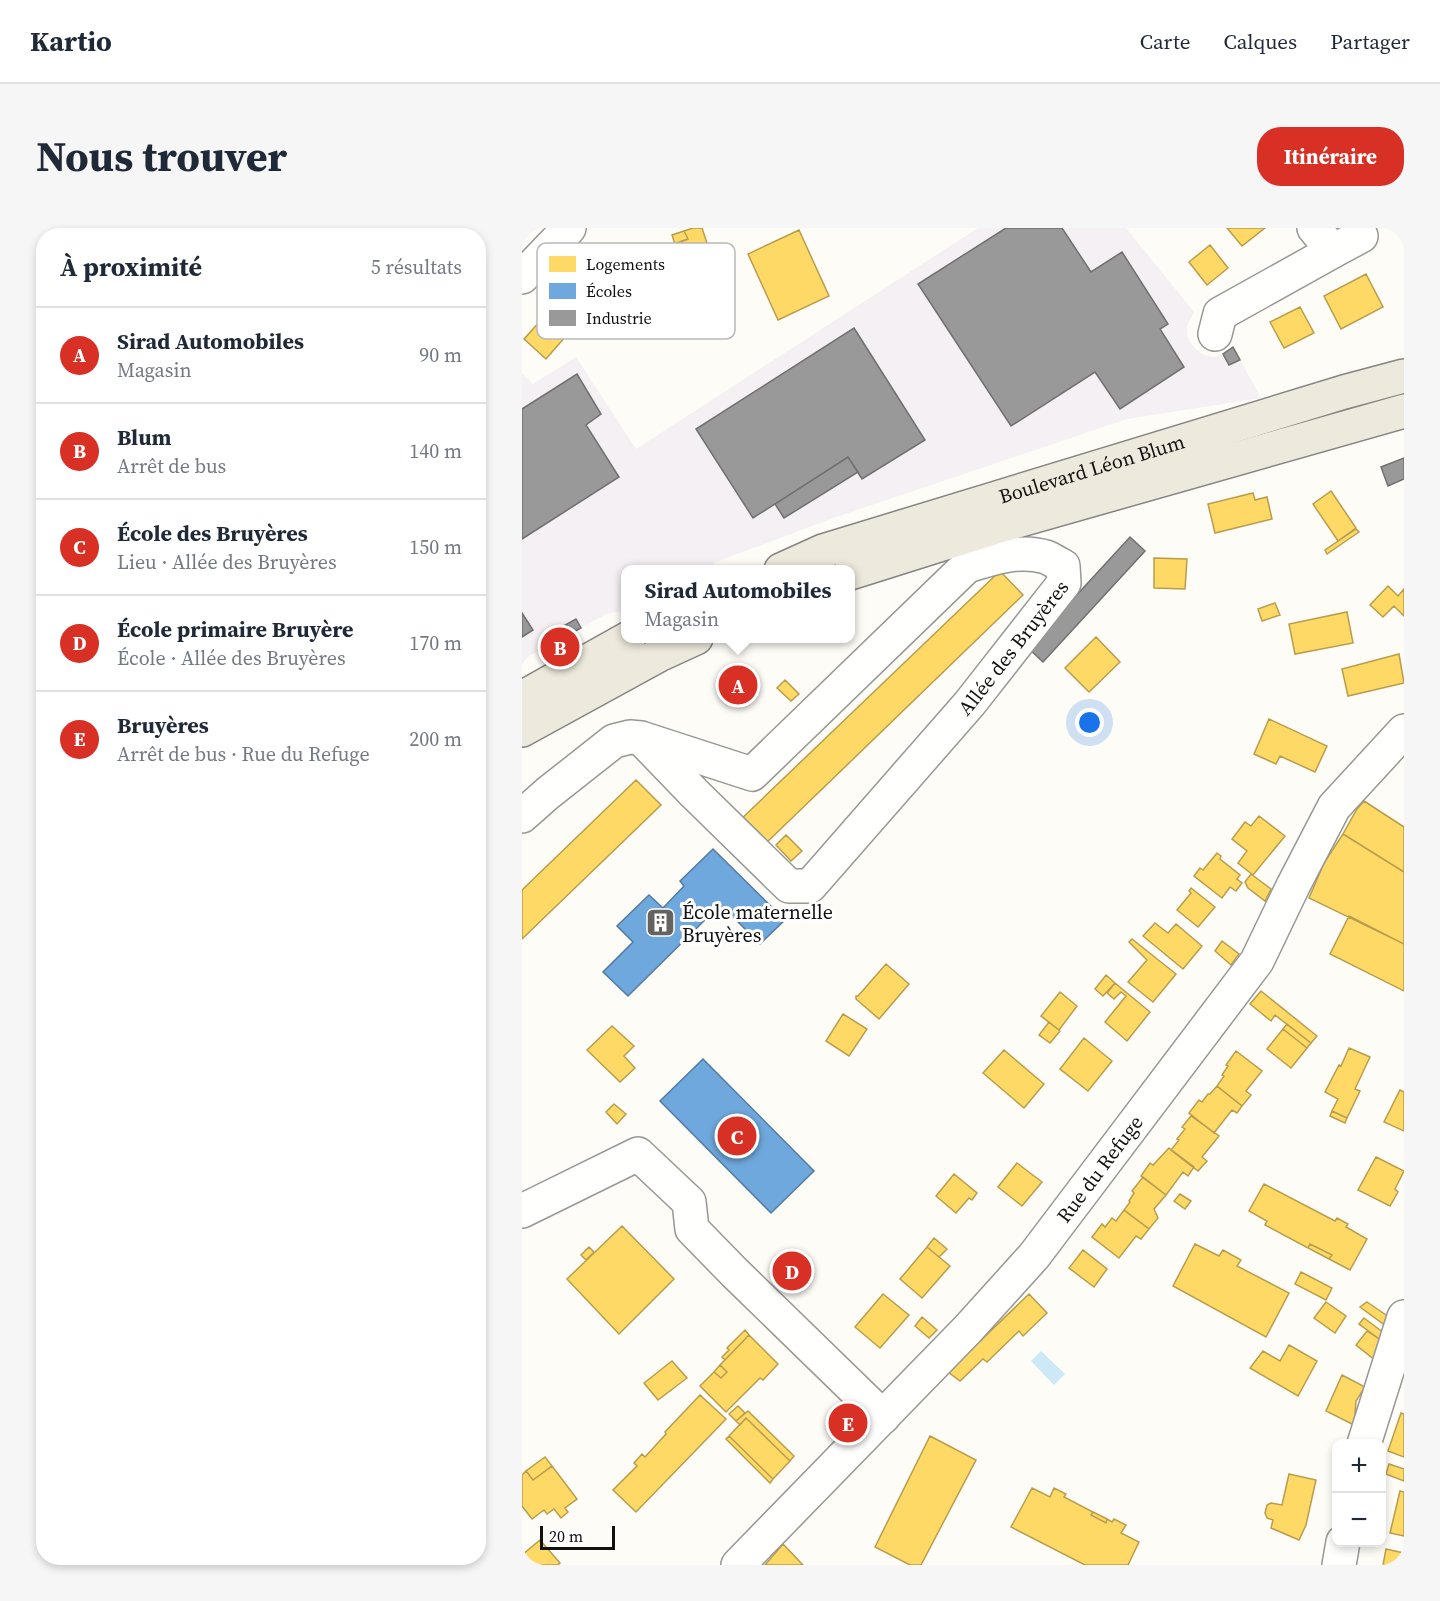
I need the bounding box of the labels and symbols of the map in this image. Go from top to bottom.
legend [537,243,735,339]
text: Logements [586,253,665,275]
text: Écoles [586,280,632,302]
text: Industrie [586,307,652,329]
street label: Boulevard Léon Blum [995,427,1188,511]
street label: Allée des Bruyères [952,574,1075,721]
pin: B [540,624,579,670]
pin: A [718,662,758,708]
your location [1075,708,1104,737]
place label: École maternelle Bruyères [682,898,833,949]
building icon: École maternelle Bruyères [645,907,677,939]
street label: Rue du Refuge [1050,1109,1150,1229]
pin: C [718,1114,756,1158]
pin: D [772,1248,812,1294]
pin: E [828,1400,868,1446]
scale bar [540,1523,615,1550]

